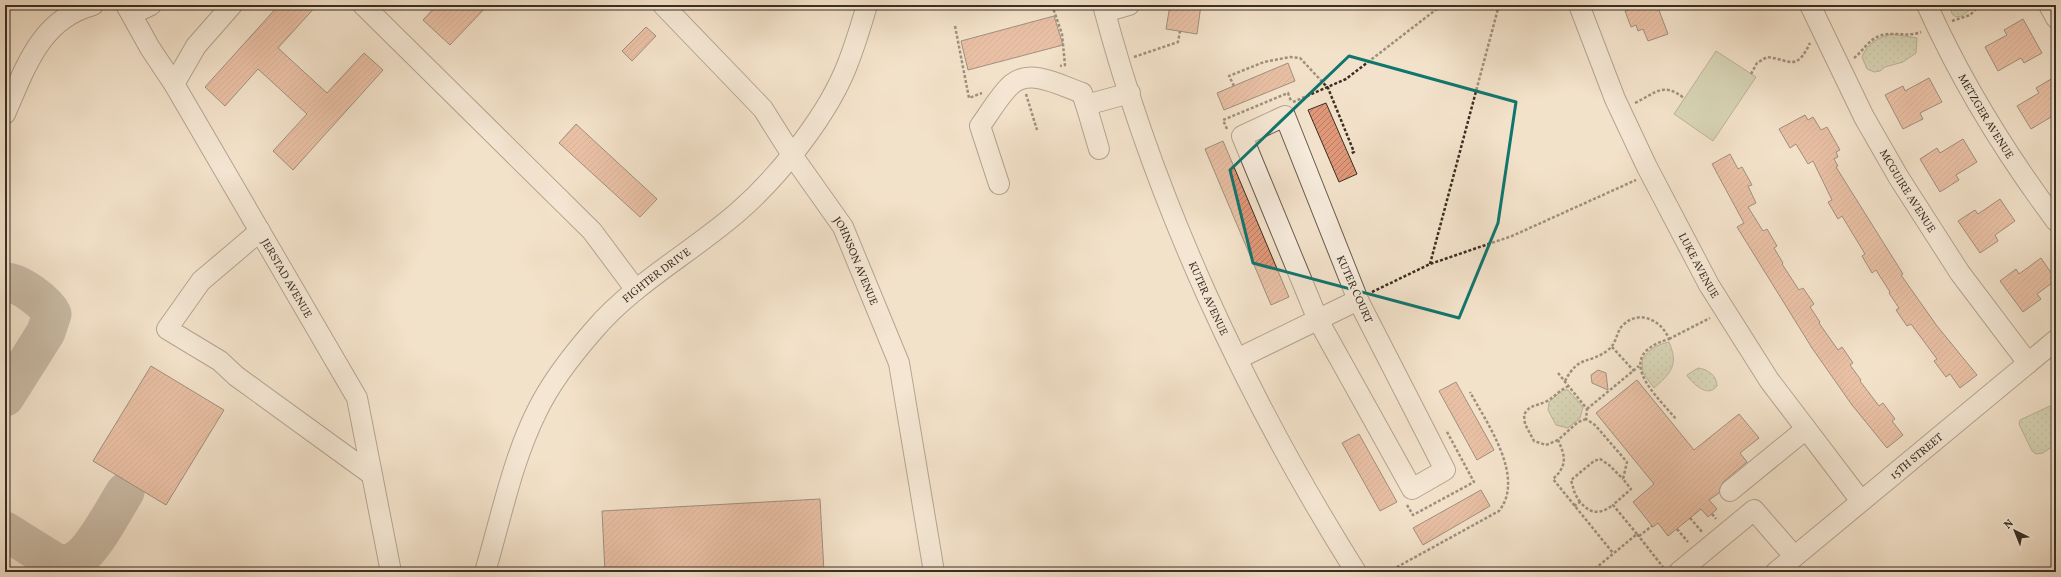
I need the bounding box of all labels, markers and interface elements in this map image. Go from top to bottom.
street label: METZGER AVENUE [1954,72,2017,163]
street label: MCGUIRE AVENUE [1875,147,1938,236]
street label: JOHNSON AVENUE [829,214,881,308]
street label: LUKE AVENUE [1674,231,1722,302]
street label: JERSTAD AVENUE [257,236,315,322]
street label: FIGHTER DRIVE [620,245,695,307]
street label: KUTER COURT [1332,253,1375,326]
street label: KUTER AVENUE [1184,259,1231,339]
street label: 15TH STREET [1887,430,1947,484]
north arrow [1995,511,2035,551]
text: N [2001,517,2017,533]

